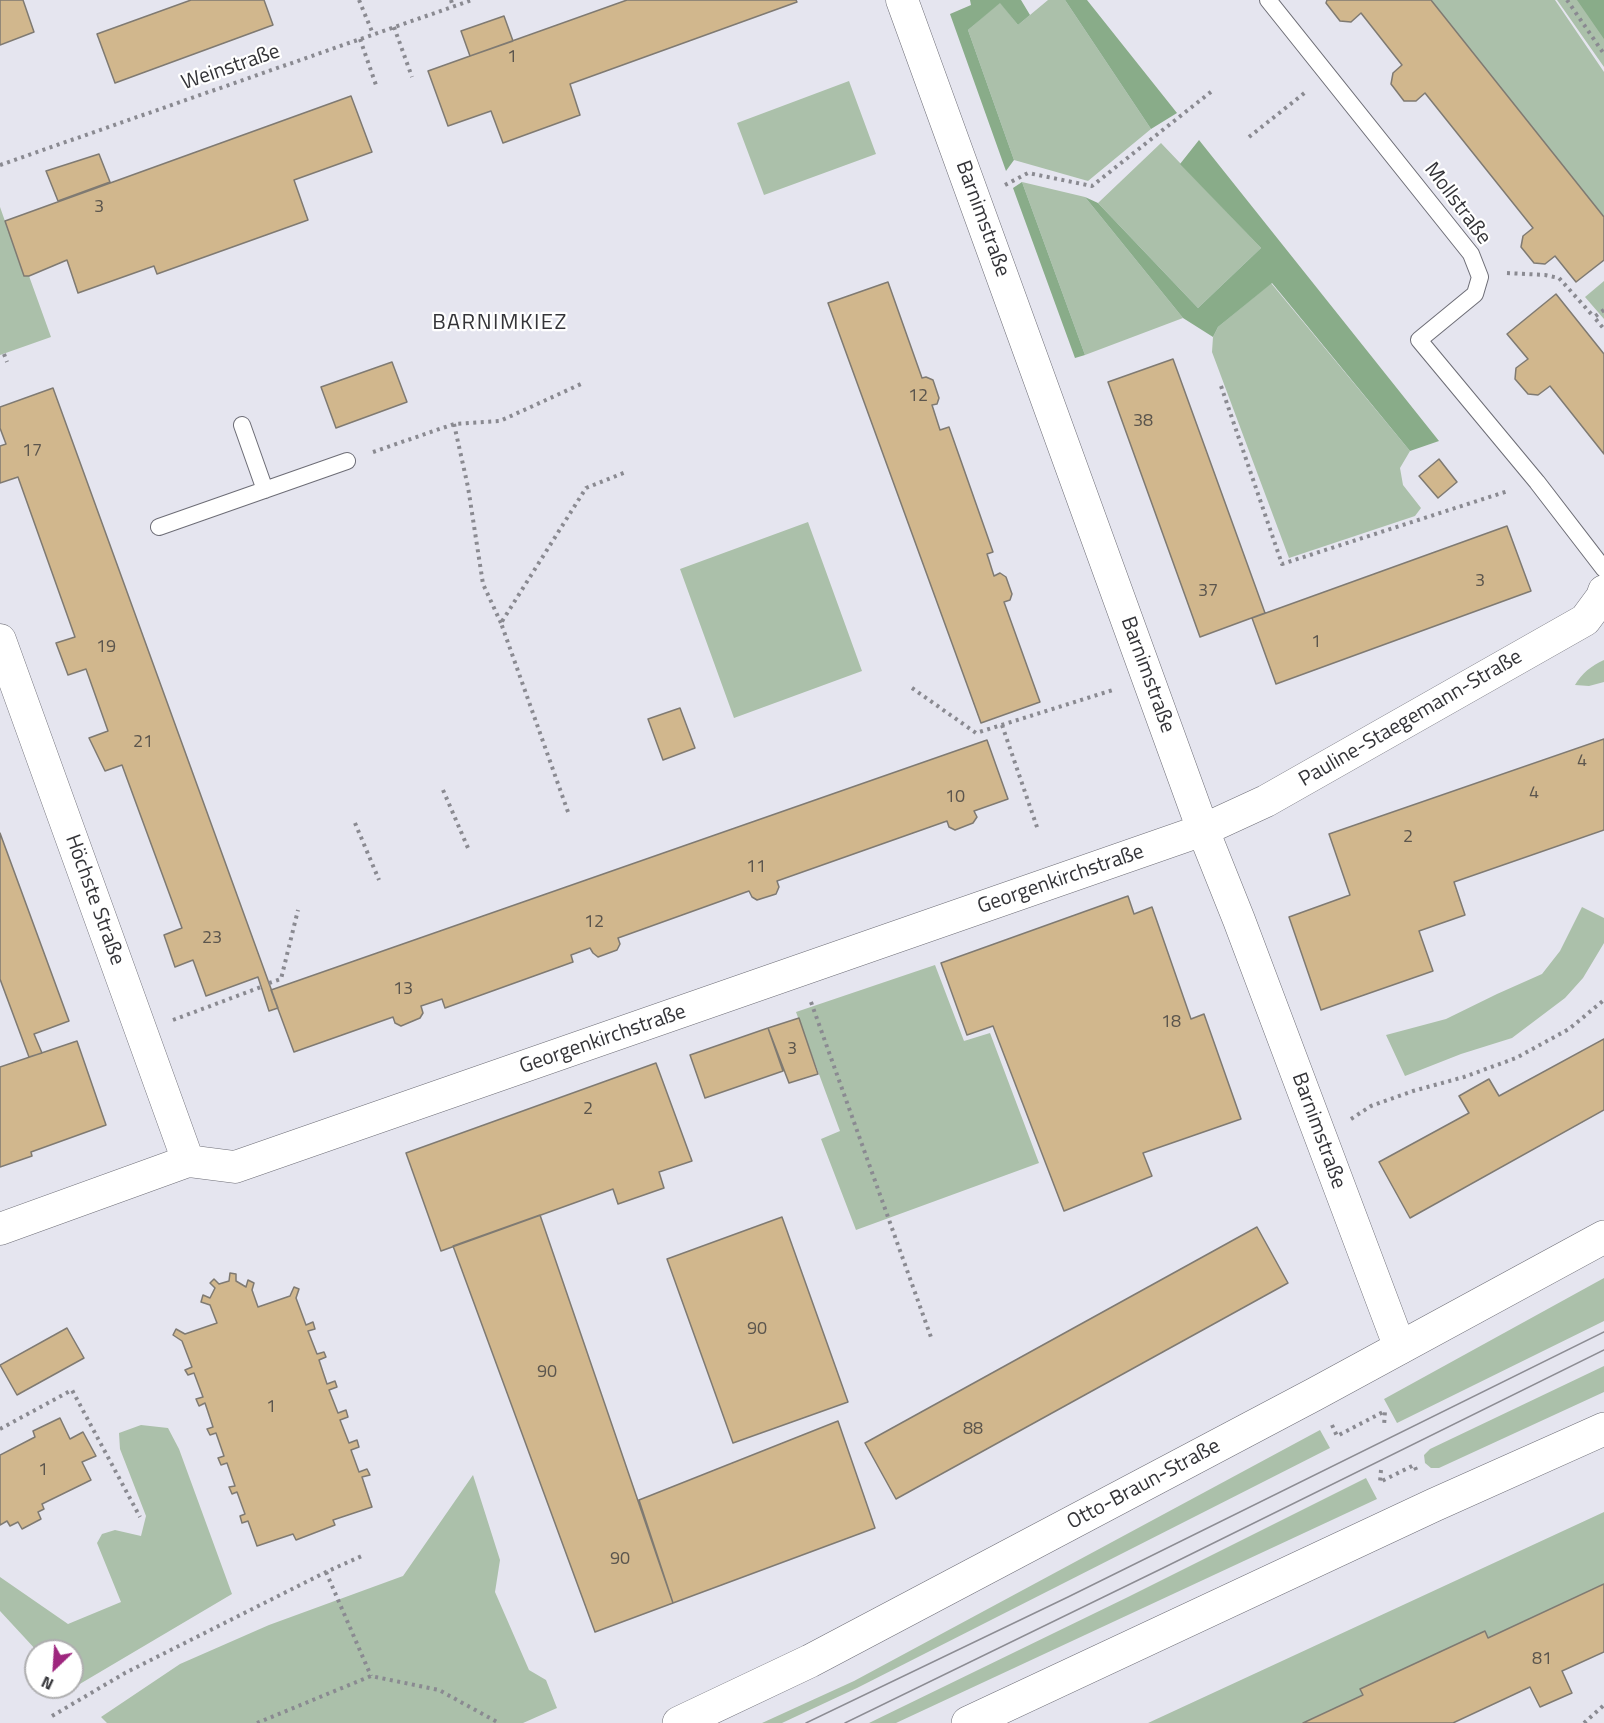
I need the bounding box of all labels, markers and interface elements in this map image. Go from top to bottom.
street label: Weinstraße [179,39,283,97]
house number: 1 [507,47,517,69]
street label: Barnimstraße [949,157,1015,281]
street label: Mollstraße [1418,158,1496,250]
house number: 3 [94,197,104,219]
district label: BARNIMKIEZ [432,311,568,337]
house number: 12 [908,386,928,408]
house number: 38 [1133,411,1153,433]
house number: 17 [22,441,42,463]
house number: 3 [1475,571,1485,593]
house number: 37 [1198,581,1218,603]
street label: Barnimstraße [1114,613,1180,737]
house number: 1 [1311,632,1321,654]
house number: 19 [96,637,116,659]
street label: Pauline-Staegemann-Straße [1295,645,1527,793]
house number: 21 [133,732,153,754]
house number: 4 [1577,751,1587,773]
house number: 4 [1529,783,1539,805]
house number: 10 [945,787,965,809]
house number: 2 [1403,827,1413,849]
street label: Höchste Straße [59,831,129,969]
street label: Georgenkirchstraße [975,840,1147,920]
house number: 11 [746,857,766,879]
house number: 12 [584,912,604,934]
house number: 23 [202,928,222,950]
house number: 13 [393,979,413,1001]
street label: Georgenkirchstraße [517,1000,689,1080]
house number: 18 [1161,1012,1181,1034]
house number: 3 [787,1039,797,1061]
street label: Barnimstraße [1285,1069,1351,1193]
house number: 2 [583,1099,593,1121]
house number: 90 [747,1319,767,1341]
house number: 90 [537,1362,557,1384]
house number: 1 [266,1397,276,1419]
house number: 88 [963,1419,983,1441]
street label: Otto-Braun-Straße [1063,1434,1225,1536]
house number: 1 [38,1460,48,1482]
house number: 90 [610,1549,630,1571]
north arrow [24,1639,84,1699]
house number: 81 [1532,1649,1552,1671]
text: N [37,1670,57,1697]

